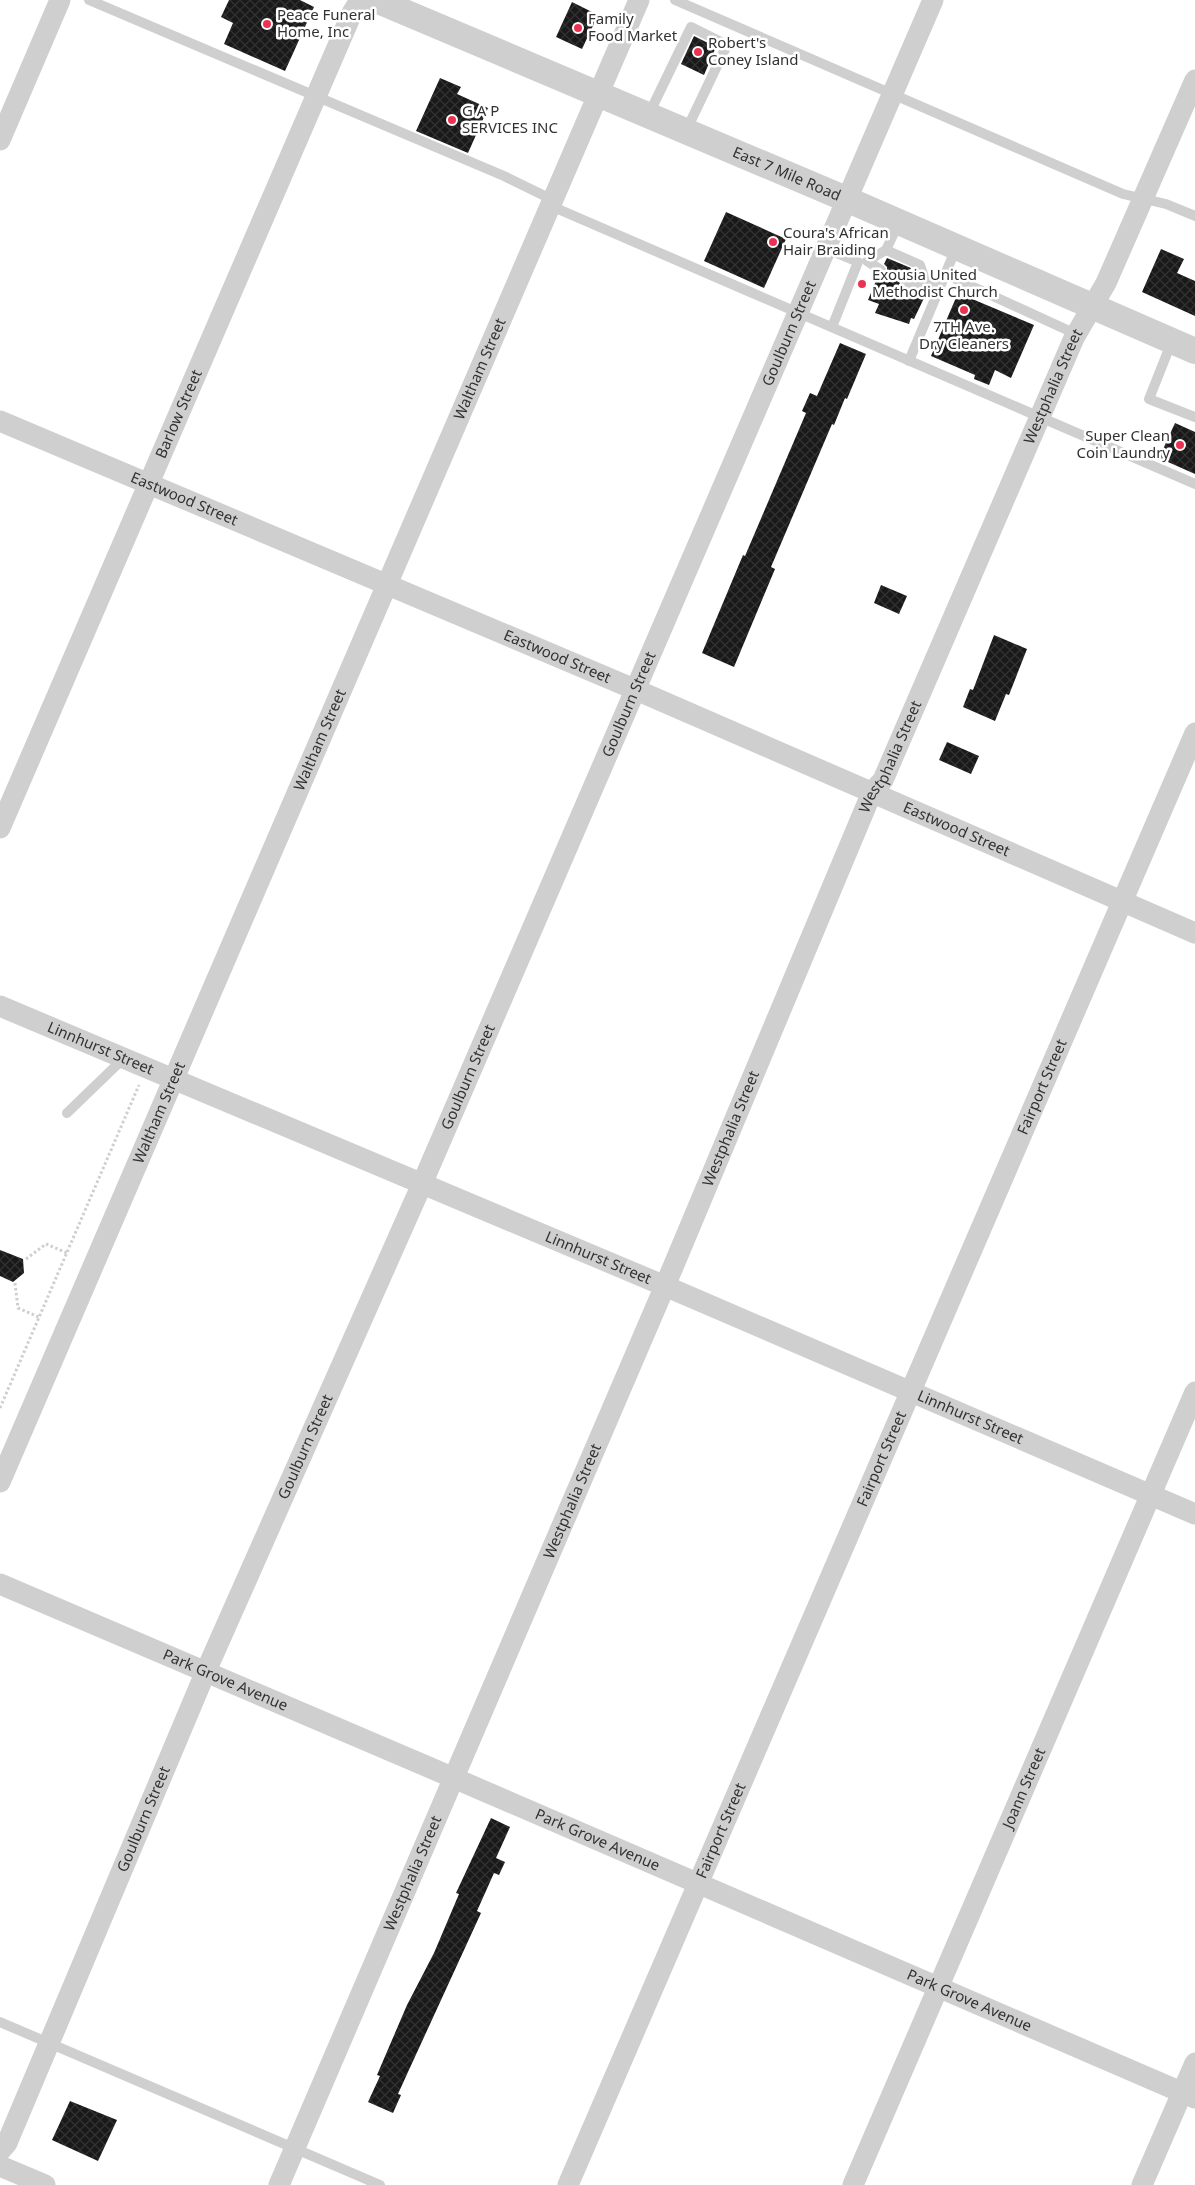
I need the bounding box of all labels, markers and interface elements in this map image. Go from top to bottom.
place label: Peace Funeral Home, Inc [277,4,375,41]
place label: Family Food Market [588,8,678,45]
marker: Peace Funeral Home, Inc [261,18,273,30]
marker: Family Food Market [572,22,584,34]
place label: Robert's Coney Island [708,32,799,69]
marker: Robert's Coney Island [692,46,704,58]
place label: G A P SERVICES INC [462,100,558,137]
marker: G A P SERVICES INC [446,114,458,126]
street label: East 7 Mile Road [730,141,844,205]
place label: Coura's African Hair Braiding [783,222,889,259]
marker: Coura's African Hair Braiding [767,236,779,248]
place label: Exousia United Methodist Church [872,264,998,301]
street label: Goulburn Street [757,277,820,389]
marker: Exousia United Methodist Church [856,278,868,290]
marker: 7TH Ave. Dry Cleaners [958,304,970,316]
street label: Waltham Street [448,314,510,423]
place label: 7TH Ave. Dry Cleaners [919,316,1009,353]
street label: Westphalia Street [1018,324,1087,447]
street label: Barlow Street [150,366,206,461]
place label: Super Clean Coin Laundry [1077,425,1170,462]
marker: Super Clean Coin Laundry [1174,439,1186,451]
street label: Eastwood Street [128,466,242,530]
street label: Eastwood Street [501,624,615,687]
street label: Goulburn Street [597,648,660,760]
street label: Waltham Street [288,685,350,794]
street label: Westphalia Street [853,697,925,816]
street label: Eastwood Street [900,796,1014,861]
street label: Linnhurst Street [45,1016,158,1079]
street label: Goulburn Street [436,1020,499,1133]
street label: Fairport Street [1012,1035,1071,1137]
street label: Waltham Street [127,1058,189,1166]
street label: Westphalia Street [697,1067,763,1189]
street label: Linnhurst Street [542,1226,655,1288]
street label: Linnhurst Street [915,1385,1027,1448]
street label: Goulburn Street [272,1390,337,1502]
street label: Fairport Street [851,1407,910,1509]
street label: Westphalia Street [538,1440,605,1562]
street label: Park Grove Avenue [160,1644,291,1715]
street label: Joann Street [996,1744,1050,1833]
street label: Goulburn Street [111,1762,174,1875]
street label: Fairport Street [691,1779,750,1881]
street label: Park Grove Avenue [532,1803,663,1875]
street label: Westphalia Street [378,1812,446,1934]
street label: Park Grove Avenue [904,1964,1035,2035]

